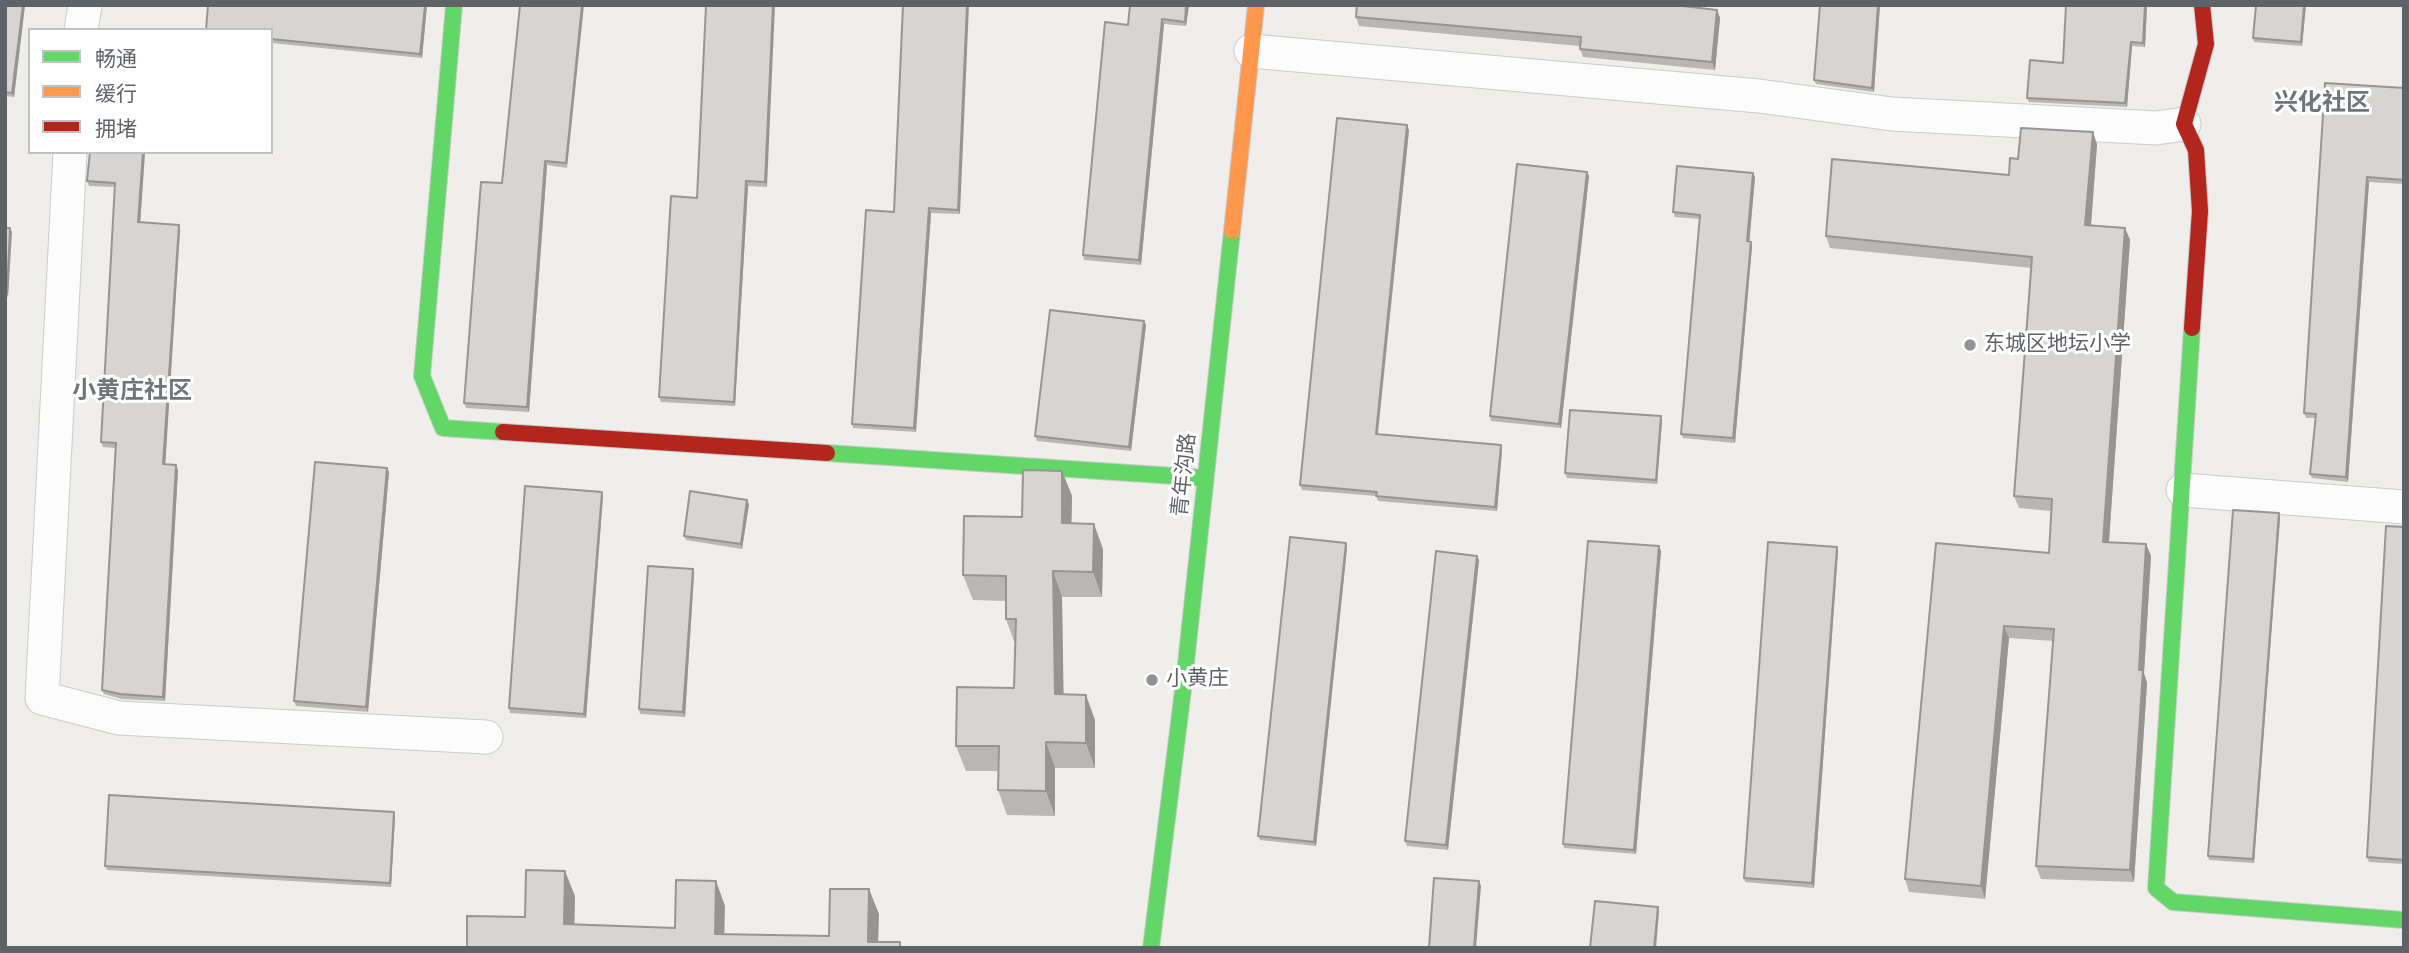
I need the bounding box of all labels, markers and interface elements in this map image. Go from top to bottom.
legend [28,28,273,154]
text: 畅通 [95,47,137,71]
text: 缓行 [95,82,137,106]
district label: 兴化社区 [2274,90,2370,118]
text: 拥堵 [95,117,137,141]
place label: 东城区地坛小学 [1984,332,2131,358]
marker: 东城区地坛小学 [1962,337,1978,353]
district label: 小黄庄社区 [72,378,192,406]
street label: 青年沟路 [1168,432,1202,518]
place label: 小黄庄 [1166,667,1229,693]
marker: 小黄庄 [1144,672,1160,688]

